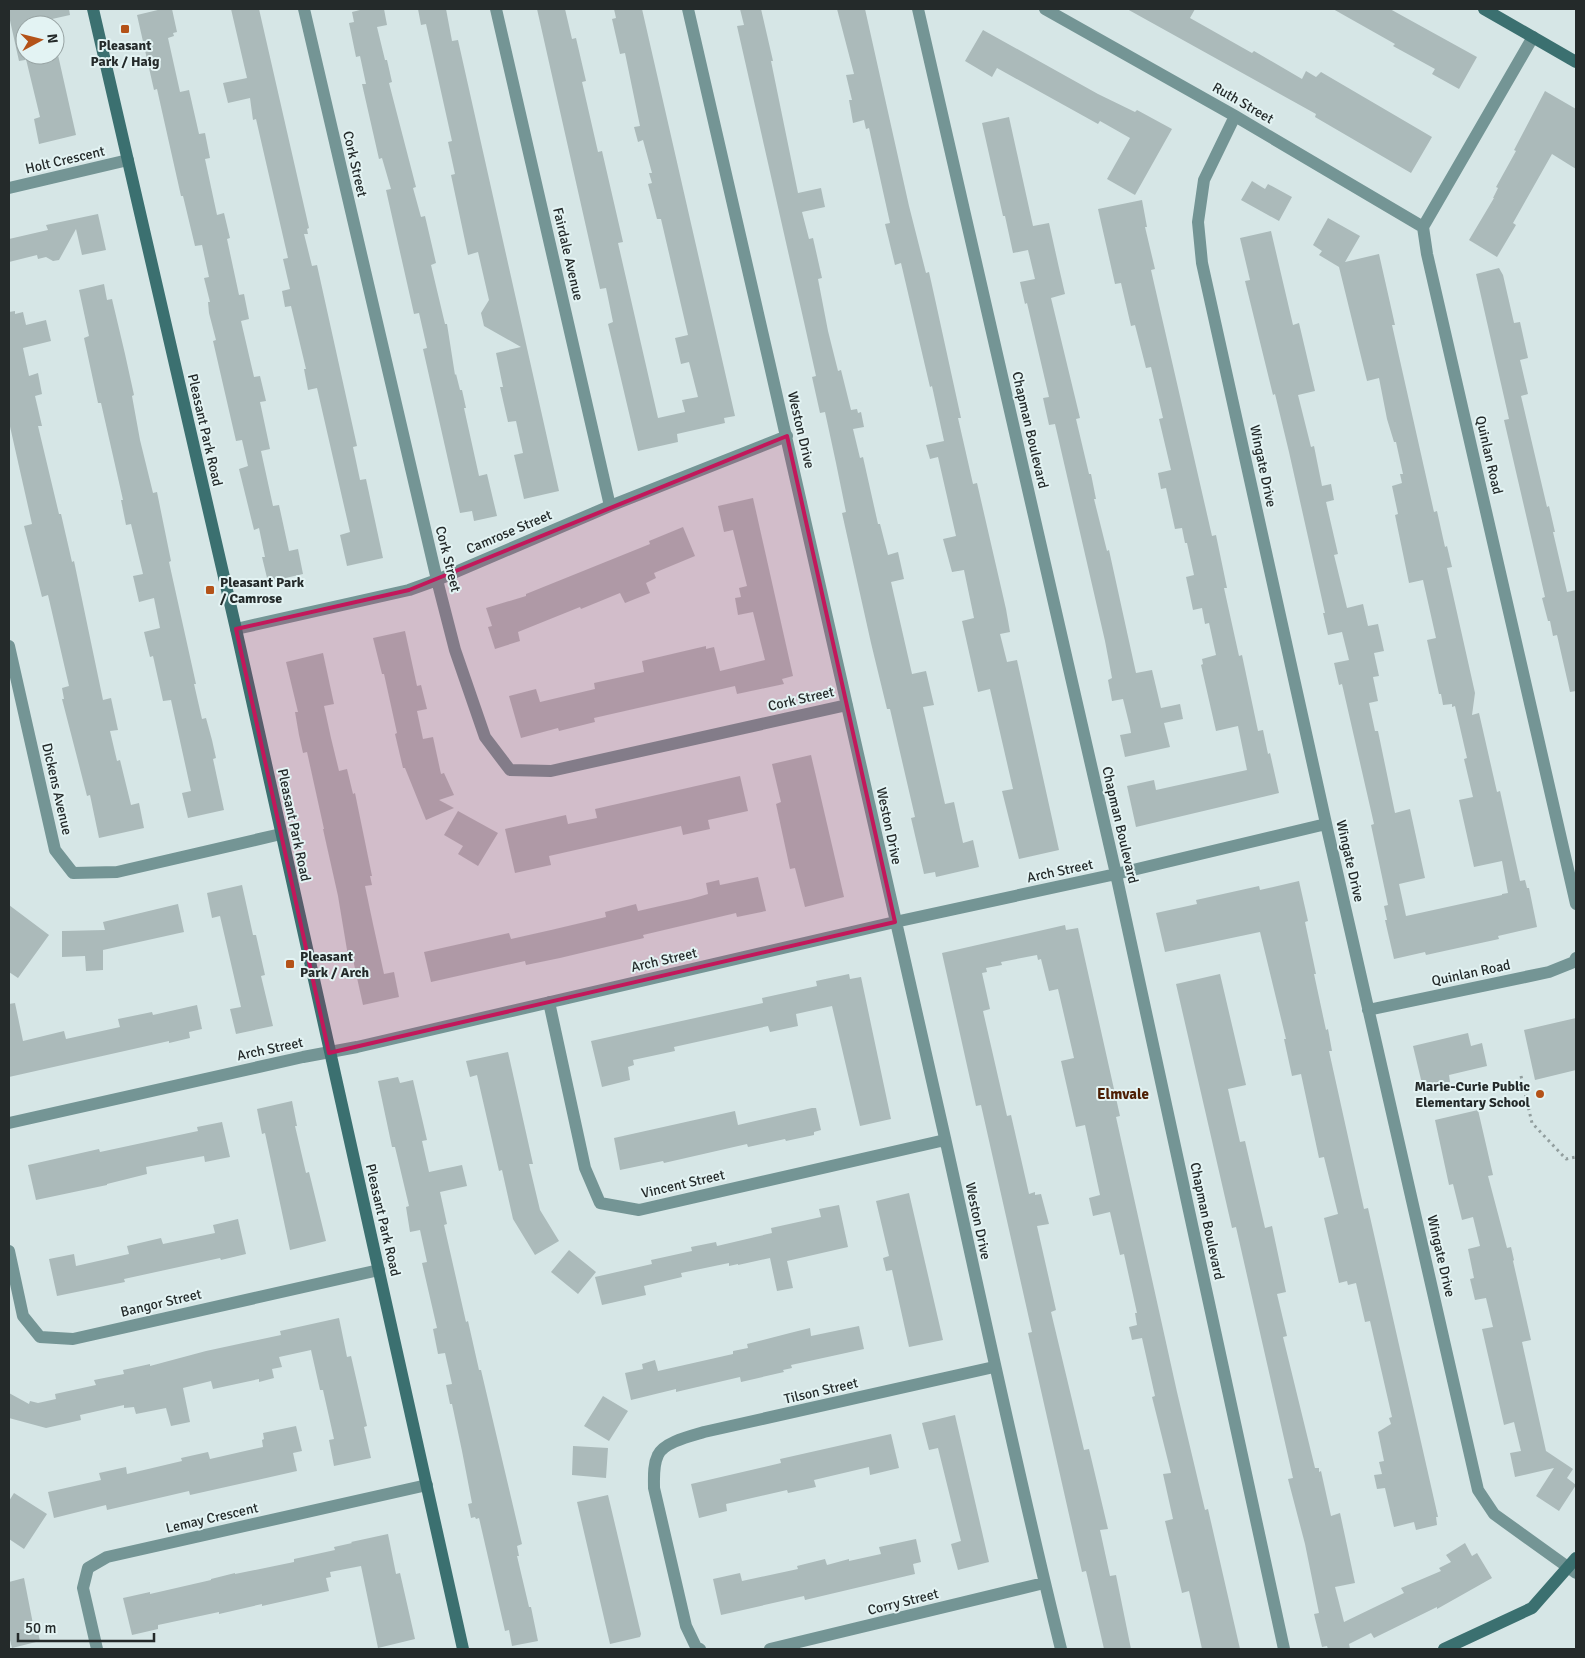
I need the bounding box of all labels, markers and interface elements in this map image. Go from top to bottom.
north arrow [15,15,65,65]
marker: Pleasant Park / Haig [119,23,131,35]
text: N [43,33,61,44]
place label: Pleasant Park / Haig [90,37,160,70]
street label: Ruth Street [1209,79,1277,127]
street label: Cork Street [339,129,371,199]
street label: Holt Crescent [24,143,107,177]
street label: Fairdale Avenue [549,206,587,302]
street label: Chapman Boulevard [1008,370,1052,490]
street label: Pleasant Park Road [184,372,226,488]
street label: Weston Drive [784,390,818,470]
street label: Quinlan Road [1472,414,1506,496]
street label: Wingate Drive [1246,423,1280,509]
street label: Camrose Street [464,506,555,558]
street label: Cork Street [432,524,464,594]
place label: Pleasant Park / Camrose [220,574,305,607]
marker: Pleasant Park / Camrose [204,584,216,596]
street label: Cork Street [766,683,836,715]
street label: Dickens Avenue [38,741,76,837]
street label: Chapman Boulevard [1098,765,1142,885]
street label: Pleasant Park Road [274,767,314,883]
street label: Weston Drive [873,786,905,866]
street label: Wingate Drive [1332,818,1368,904]
street label: Arch Street [1025,856,1095,886]
street label: Arch Street [629,944,699,976]
place label: Pleasant Park / Arch [300,948,369,981]
street label: Quinlan Road [1430,956,1512,990]
marker: Pleasant Park / Arch [284,958,296,970]
street label: Arch Street [235,1034,305,1064]
place label: Marie-Curie Public Elementary School [1414,1078,1531,1111]
district label: Elmvale [1097,1085,1149,1103]
marker: Marie-Curie Public Elementary School [1534,1088,1546,1100]
street label: Chapman Boulevard [1186,1161,1228,1281]
street label: Pleasant Park Road [362,1162,404,1278]
street label: Vincent Street [640,1166,726,1202]
street label: Weston Drive [962,1181,994,1261]
street label: Wingate Drive [1423,1213,1459,1299]
street label: Bangor Street [119,1285,203,1321]
street label: Tilson Street [782,1374,860,1408]
street label: Lemay Crescent [164,1499,260,1537]
street label: Corry Street [866,1585,940,1619]
scale bar [18,1610,154,1642]
text: 50 m [25,1619,56,1637]

